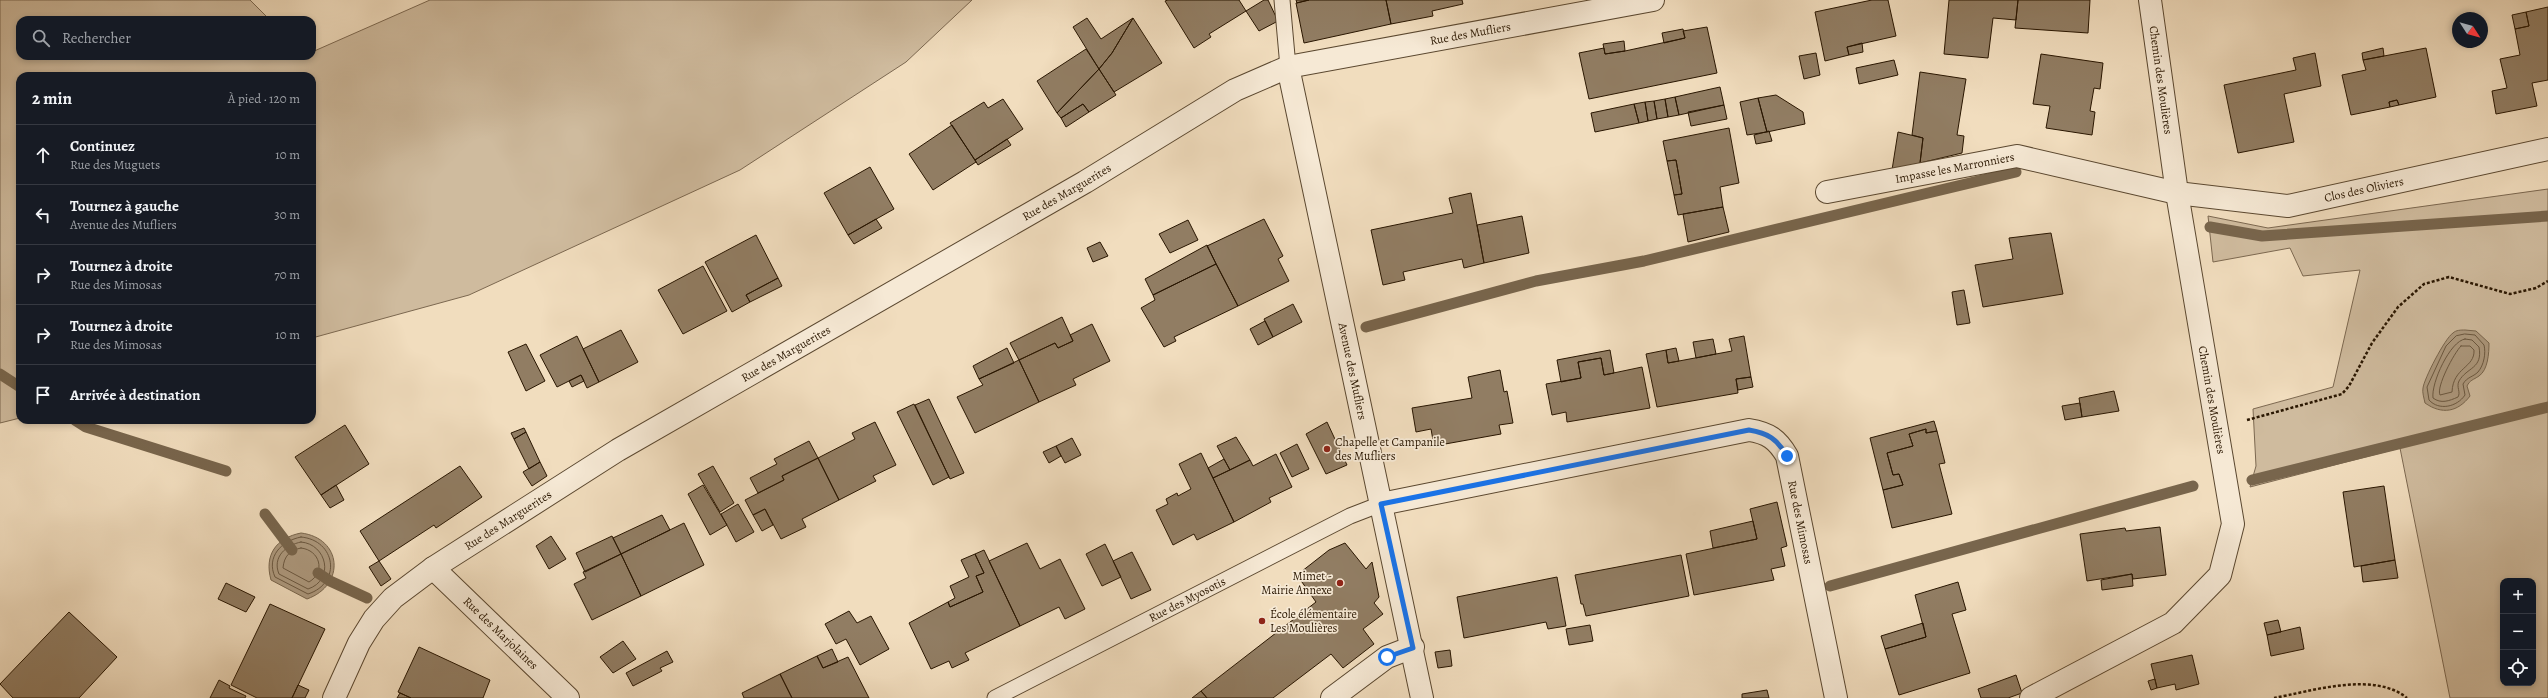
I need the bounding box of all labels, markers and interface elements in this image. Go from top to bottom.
north arrow [2452,12,2488,48]
search box [16,16,316,60]
street label: Rue des Mufliers [1429,18,1512,49]
street label: Chemin des Moulières [2145,25,2177,135]
icon: search [30,27,52,49]
text: Rechercher [62,28,131,48]
text: 2 min [32,87,72,110]
text: À pied · 120 m [228,90,300,107]
text: Continuez [70,136,135,156]
icon: ahead [32,144,54,166]
text: 10 m [275,146,300,163]
street label: Impasse les Marronniers [1894,149,2016,187]
text: Rue des Muguets [70,156,160,173]
street label: Rue des Marguerites [1019,160,1114,224]
street label: Clos des Oliviers [2323,173,2405,206]
text: Tournez à gauche [70,196,179,216]
icon: left [32,204,54,226]
text: 30 m [274,206,300,223]
text: Avenue des Mufliers [70,216,177,233]
text: Tournez à droite [70,256,173,276]
icon: right [32,264,54,286]
text: 70 m [274,266,300,283]
text: Rue des Mimosas [70,276,162,293]
text: Tournez à droite [70,316,173,336]
street label: Avenue des Mufliers [1334,320,1371,421]
street label: Rue des Marguerites [738,322,834,386]
icon: right [32,324,54,346]
text: 10 m [275,326,300,343]
text: Rue des Mimosas [70,336,162,353]
street label: Chemin des Moulières [2195,345,2229,455]
icon: arrive [32,384,54,406]
text: Arrivée à destination [70,385,201,405]
place label: Chapelle et Campanile des Mufliers [1335,434,1445,464]
marker: Chapelle et Campanile des Mufliers [1322,444,1332,454]
route end [1778,447,1796,465]
street label: Rue des Mimosas [1784,479,1817,566]
street label: Rue des Marguerites [461,486,555,554]
place label: Mimet - Mairie Annexe [1261,568,1332,598]
street label: Rue des Myosotis [1146,573,1229,626]
marker: Mimet - Mairie Annexe [1335,578,1345,588]
map controls [2500,578,2536,686]
button: + [2500,578,2536,614]
street label: Rue des Marjolaines [460,593,542,673]
place label: École élémentaire Les Moulières [1270,606,1357,636]
button: − [2500,614,2536,650]
marker: École élémentaire Les Moulières [1257,616,1267,626]
route start [1378,648,1396,666]
button: locate [2500,650,2536,686]

